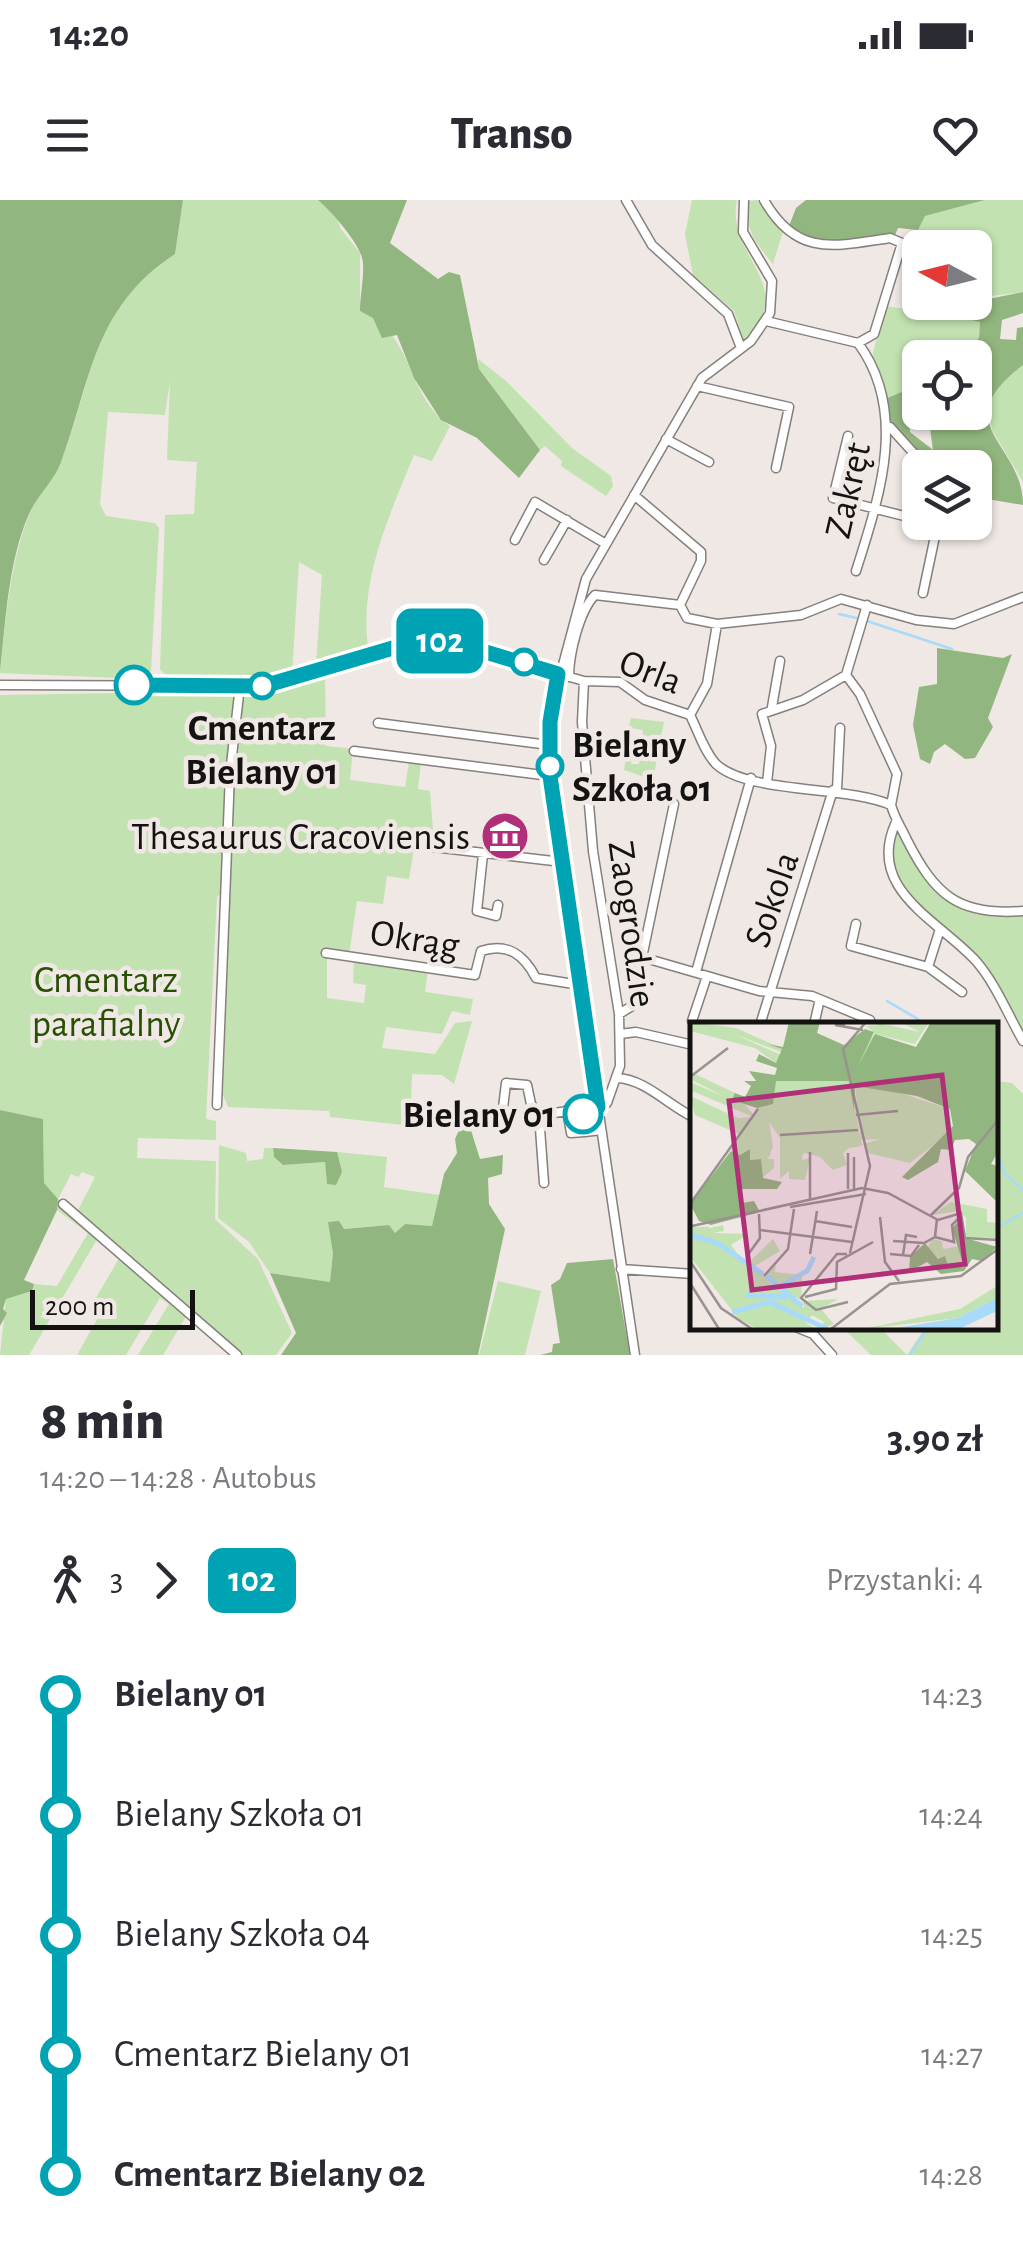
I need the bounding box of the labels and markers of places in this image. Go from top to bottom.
unlabelled marker [511,649,537,675]
unlabelled marker [115,666,153,704]
marker: Cmentarz Bielany 01 [249,673,275,699]
place label: Cmentarz Bielany 01 [185,710,339,792]
place label: Bielany Szkoła 01 [572,727,712,809]
marker: Bielany Szkoła 01 [537,753,563,779]
museum icon: Thesaurus Cracoviensis [479,810,531,862]
place label: Thesaurus Cracoviensis [131,819,470,857]
marker: Bielany 01 [564,1095,602,1133]
place label: Bielany 01 [403,1097,556,1135]

